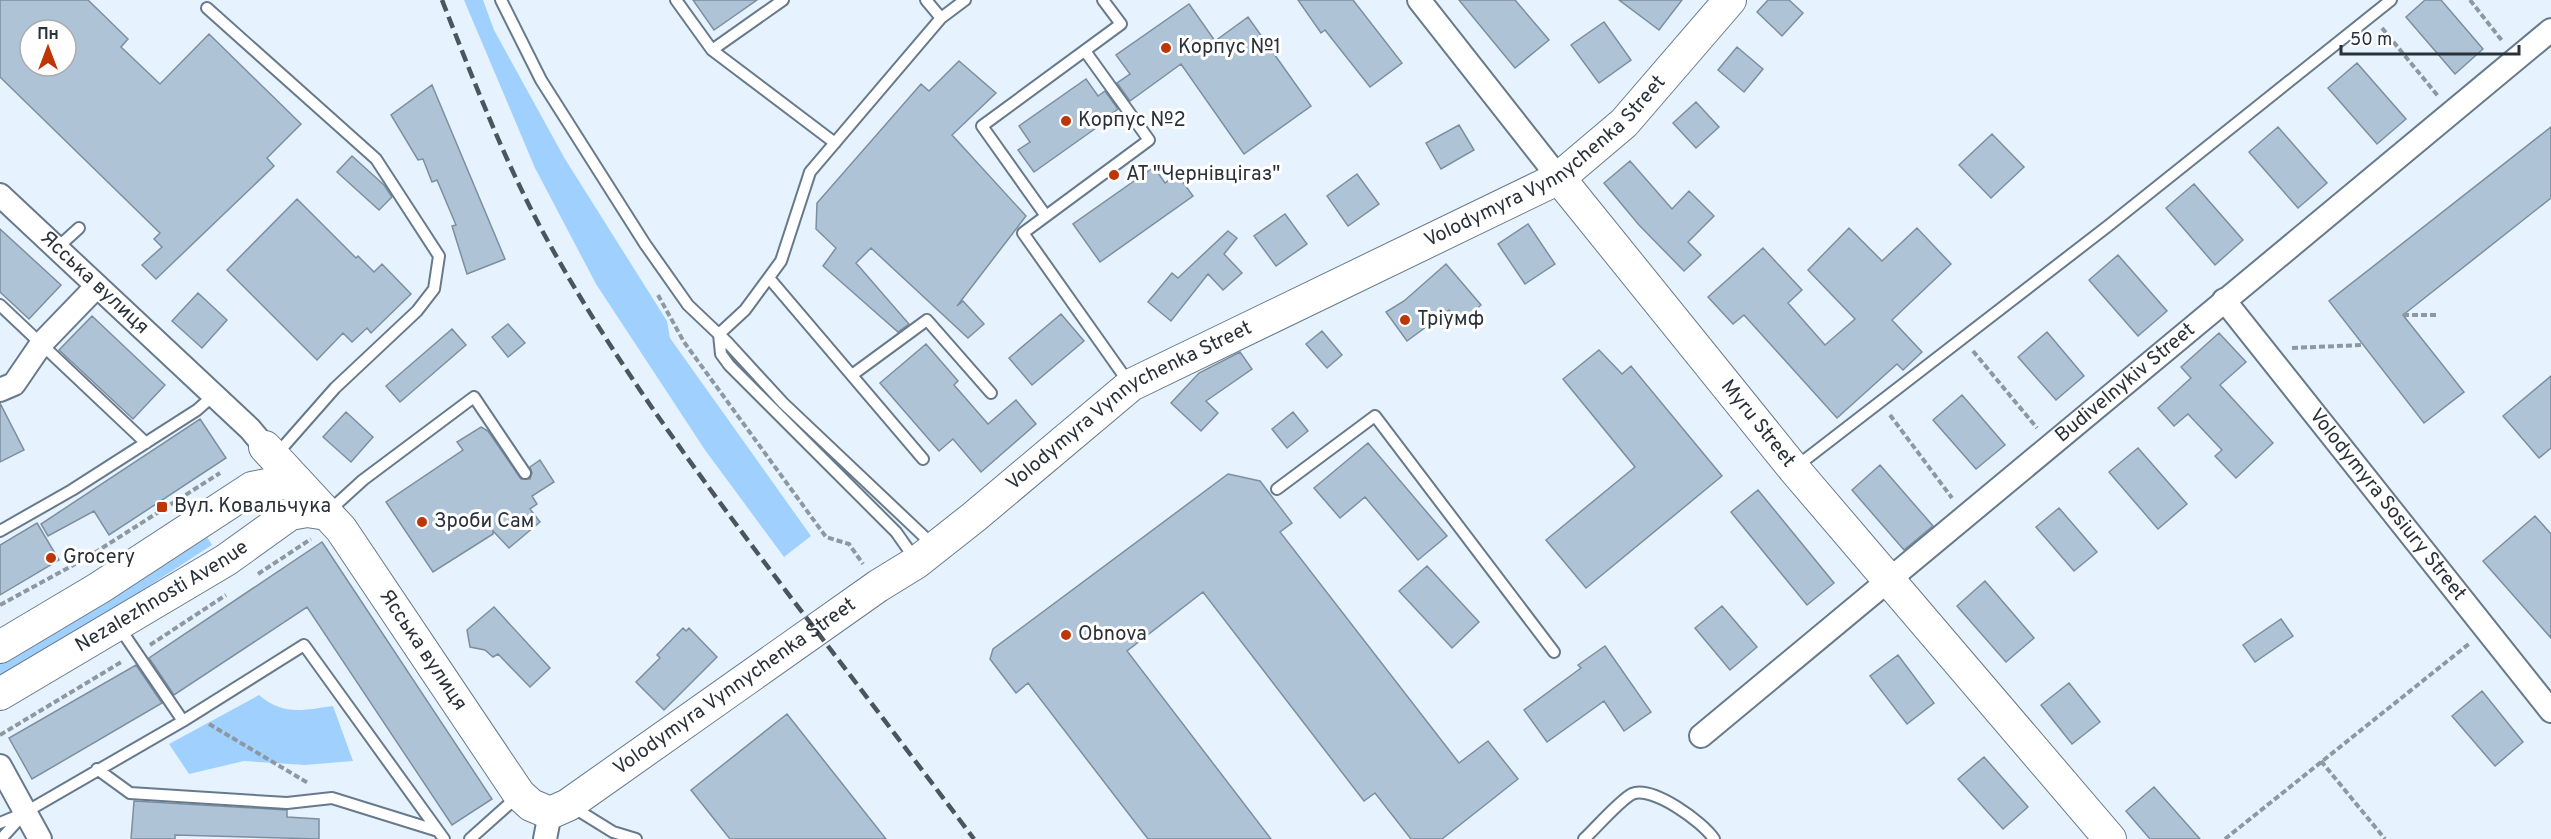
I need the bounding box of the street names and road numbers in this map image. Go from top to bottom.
street label: Volodymyra Vynnychenka Street [1420,70,1672,254]
street label: Ясська вулиця [34,226,154,341]
street label: Volodymyra Vynnychenka Street [1001,315,1256,497]
street label: Budivelnykiv Street [2050,318,2201,449]
street label: Myru Street [1714,375,1801,473]
street label: Volodymyra Sosiury Street [2303,404,2471,606]
street label: Nezalezhnosti Avenue [71,535,254,659]
street label: Ясська вулиця [373,585,472,716]
street label: Volodymyra Vynnychenka Street [609,592,861,782]

